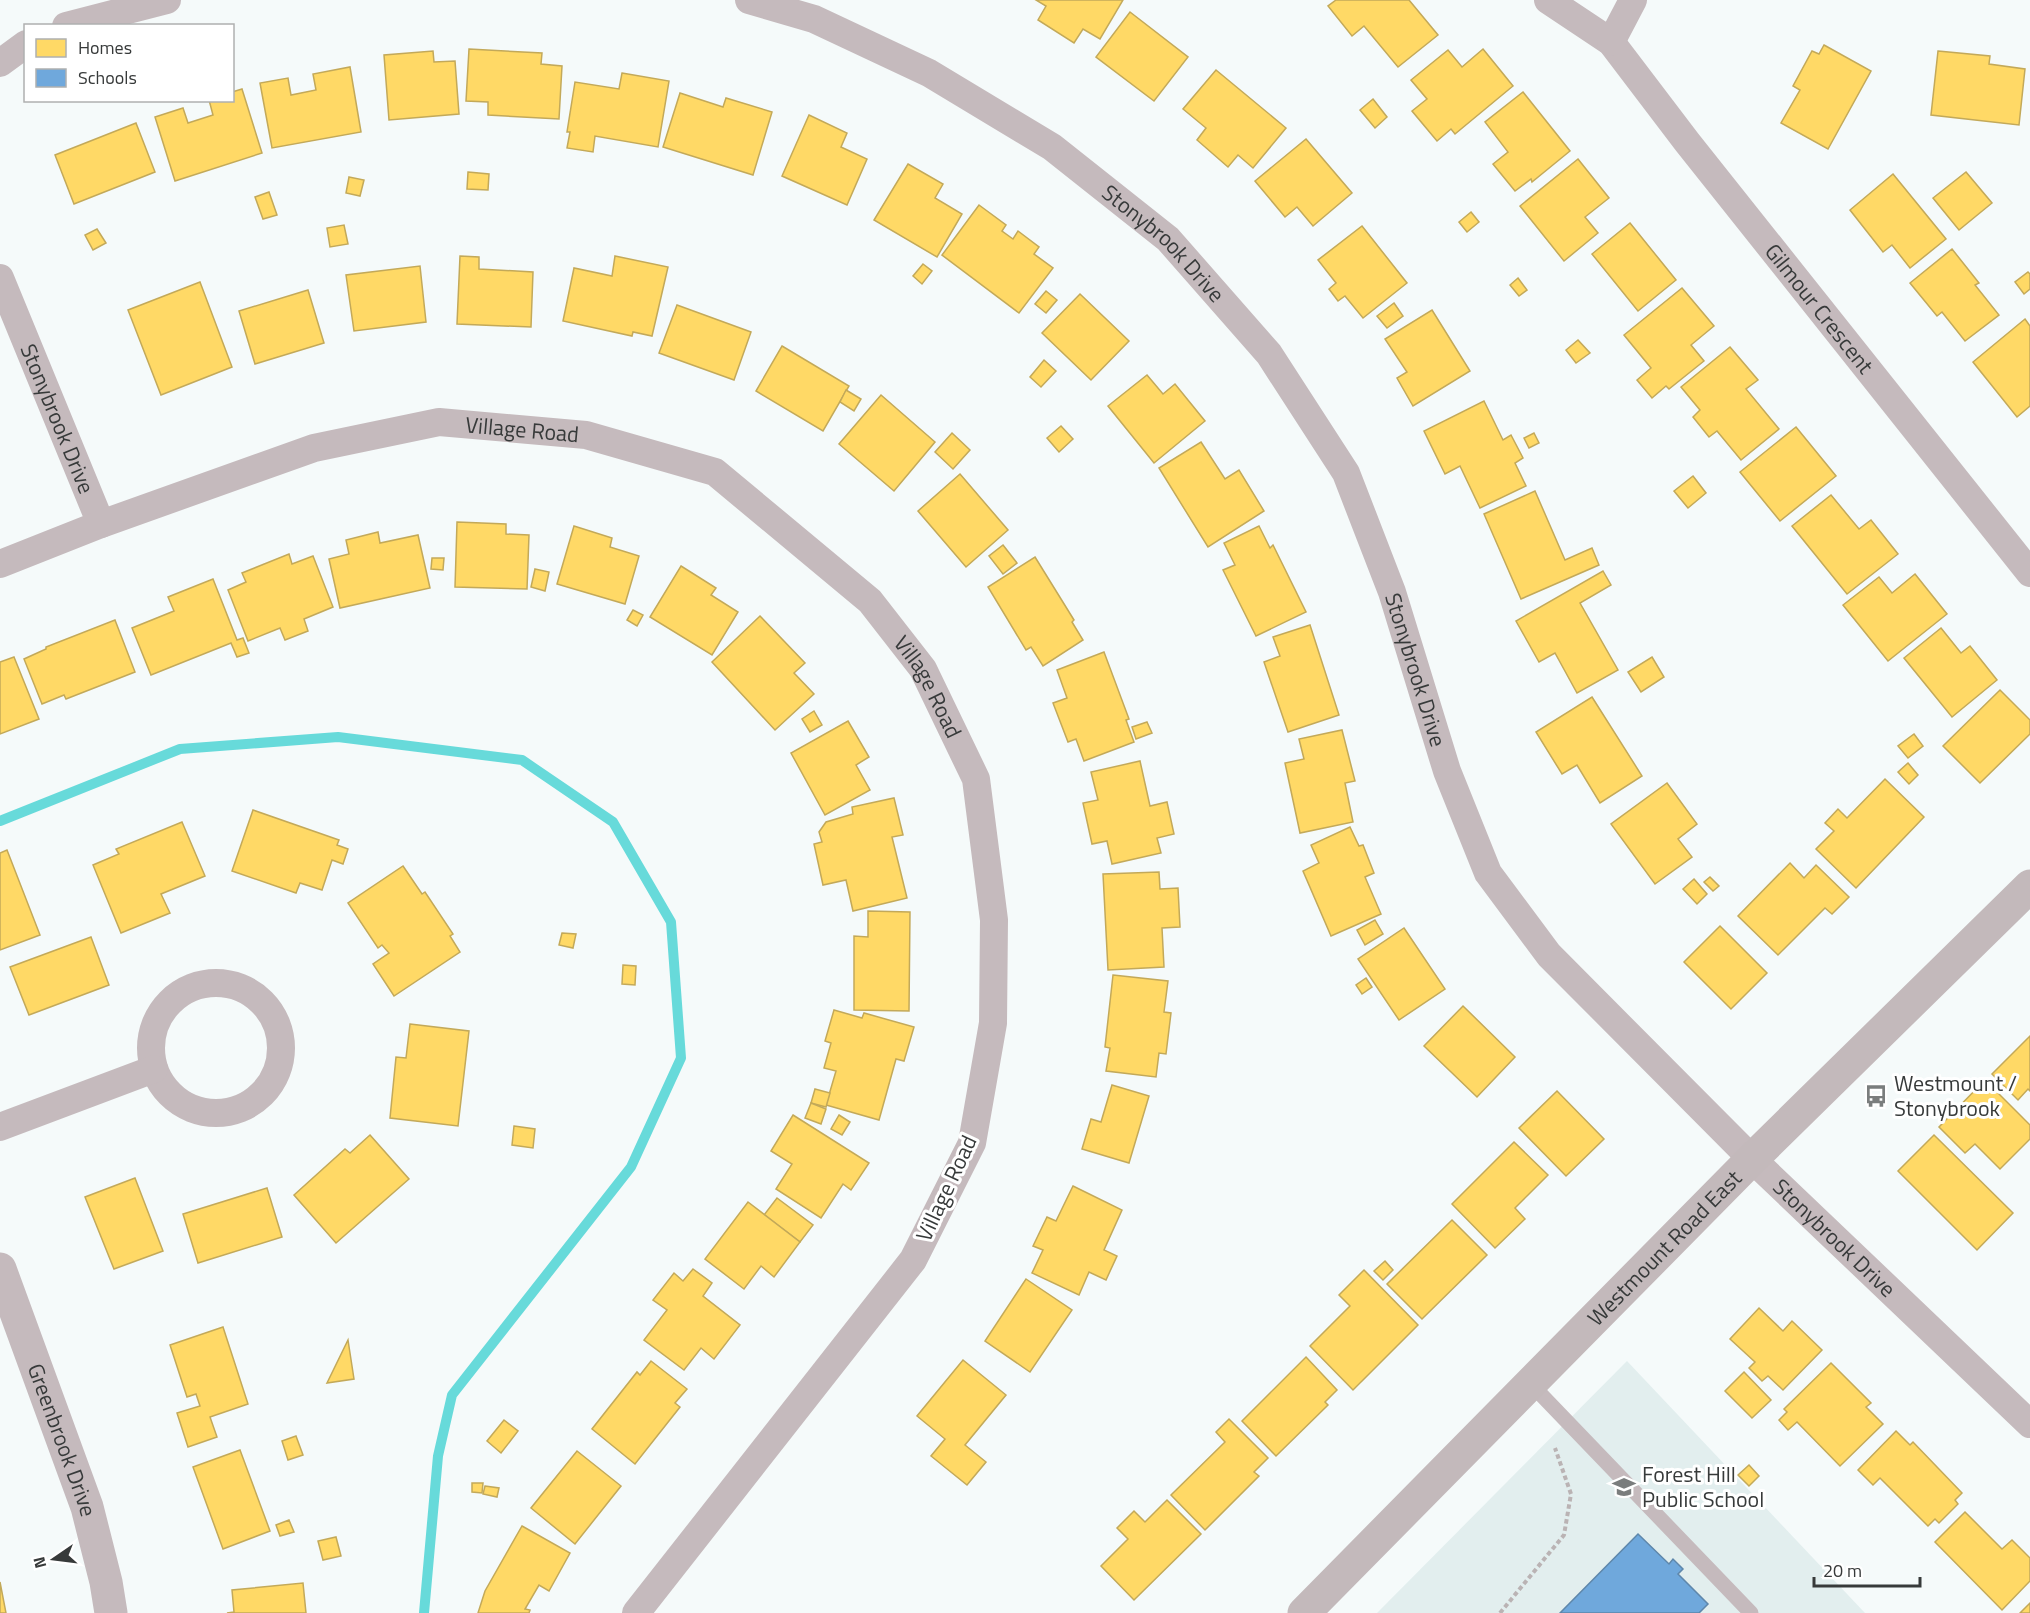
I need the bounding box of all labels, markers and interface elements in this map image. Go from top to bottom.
legend [24,24,234,102]
text: Homes [78,34,132,61]
text: Schools [78,64,137,91]
street label: Stonybrook Drive [1095,176,1233,310]
street label: Gilmour Crescent [1757,236,1882,381]
street label: Stonybrook Drive [12,339,104,499]
street label: Village Road [464,407,580,451]
street label: Stonybrook Drive [1376,589,1455,751]
street label: Village Road [886,628,971,744]
place label: Westmount / Stonybrook [1894,1066,2017,1125]
bus stop icon: Westmount / Stonybrook [1863,1083,1889,1109]
street label: Village Road [907,1129,985,1247]
street label: Westmount Road East [1579,1162,1750,1334]
street label: Stonybrook Drive [1765,1170,1904,1305]
street label: Greenbrook Drive [19,1359,106,1520]
place label: Forest Hill Public School [1642,1457,1764,1516]
school or university icon: Forest Hill Public School [1611,1474,1637,1500]
north arrow [24,1529,84,1589]
scale bar [1814,1550,1920,1588]
text: N [26,1554,52,1571]
text: 20 m [1823,1557,1862,1584]

